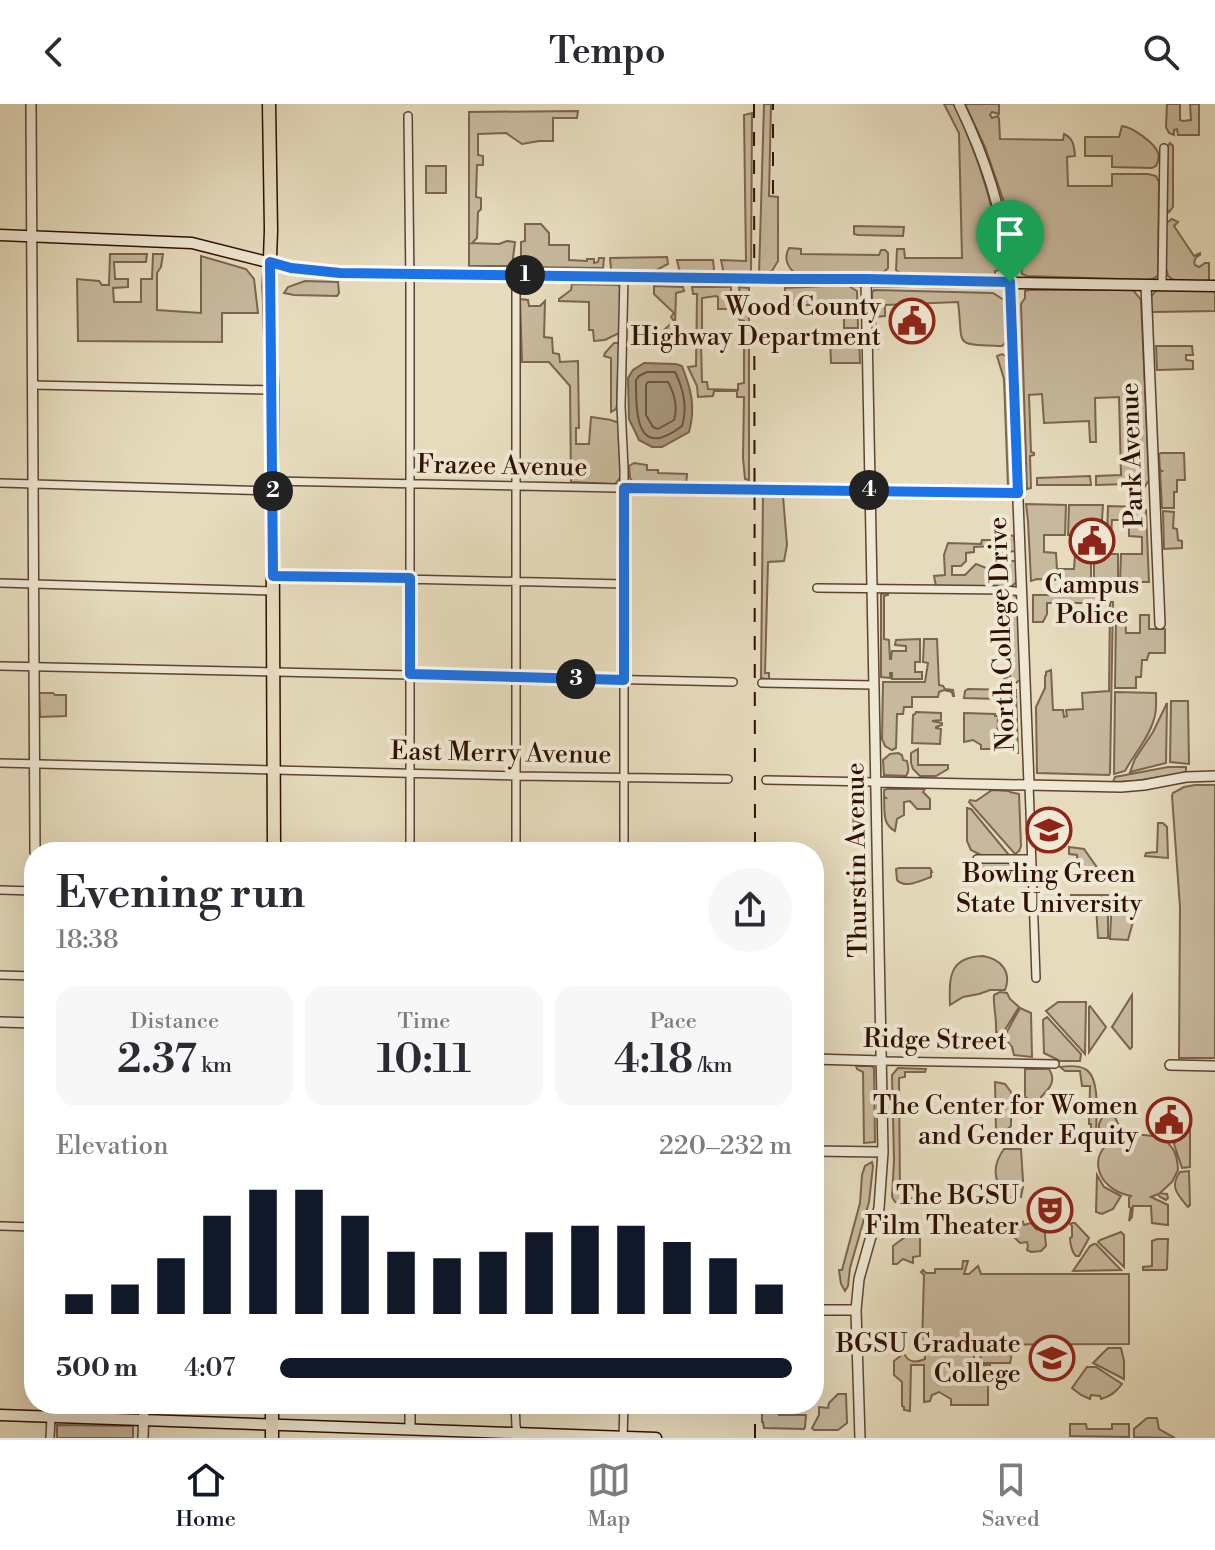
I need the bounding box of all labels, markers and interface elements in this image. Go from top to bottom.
icon: back [32,30,76,74]
text: Tempo [549,30,666,75]
icon: search [1139,30,1183,74]
pin [976,200,1044,282]
icon: arrive [988,212,1032,256]
pin: 1 [505,255,545,295]
text: 1 [520,261,530,288]
place label: Wood County Highway Department [630,291,881,353]
public building icon: Wood County Highway Department [888,297,936,345]
street label: Park Avenue [1113,382,1151,528]
street label: Frazee Avenue [416,449,588,483]
pin: 4 [849,470,889,510]
pin: 2 [253,471,293,511]
text: 4 [862,476,876,503]
text: 2 [266,477,280,504]
street label: North College Drive [982,516,1022,752]
public building icon: Campus Police [1068,517,1116,565]
place label: Campus Police [1045,569,1139,631]
pin: 3 [556,659,596,699]
text: 3 [569,665,583,692]
street label: East Merry Avenue [390,735,612,771]
street label: Thurstin Avenue [839,762,875,958]
school or university icon: Bowling Green State University [1025,806,1073,854]
place label: Bowling Green State University [956,858,1142,920]
text: Evening run [56,866,305,921]
button: share [708,868,792,952]
text: 18:38 [56,924,119,956]
text: Distance [130,1008,219,1035]
text: Time [398,1008,450,1035]
text: Pace [650,1008,697,1035]
street label: Ridge Street [863,1023,1007,1057]
text: 2.37 [117,1035,197,1085]
text: 10:11 [377,1035,471,1085]
text: 4:18 [614,1035,693,1085]
text: km [197,1052,232,1079]
text: /km [693,1052,733,1079]
place label: The Center for Women and Gender Equity [873,1090,1138,1152]
public building icon: The Center for Women and Gender Equity [1145,1096,1193,1144]
text: Elevation [56,1130,169,1162]
text: 220–232 m [659,1130,792,1162]
place label: The BGSU Film Theater [865,1180,1019,1242]
theatre icon: The BGSU Film Theater [1026,1186,1074,1234]
place label: BGSU Graduate College [835,1328,1021,1390]
school or university icon: BGSU Graduate College [1028,1334,1076,1382]
text: 500 m [56,1352,138,1384]
text: 4:07 [184,1352,235,1384]
tab: Home [175,1458,236,1533]
tab: Map [587,1458,631,1533]
tab: Saved [982,1458,1040,1533]

